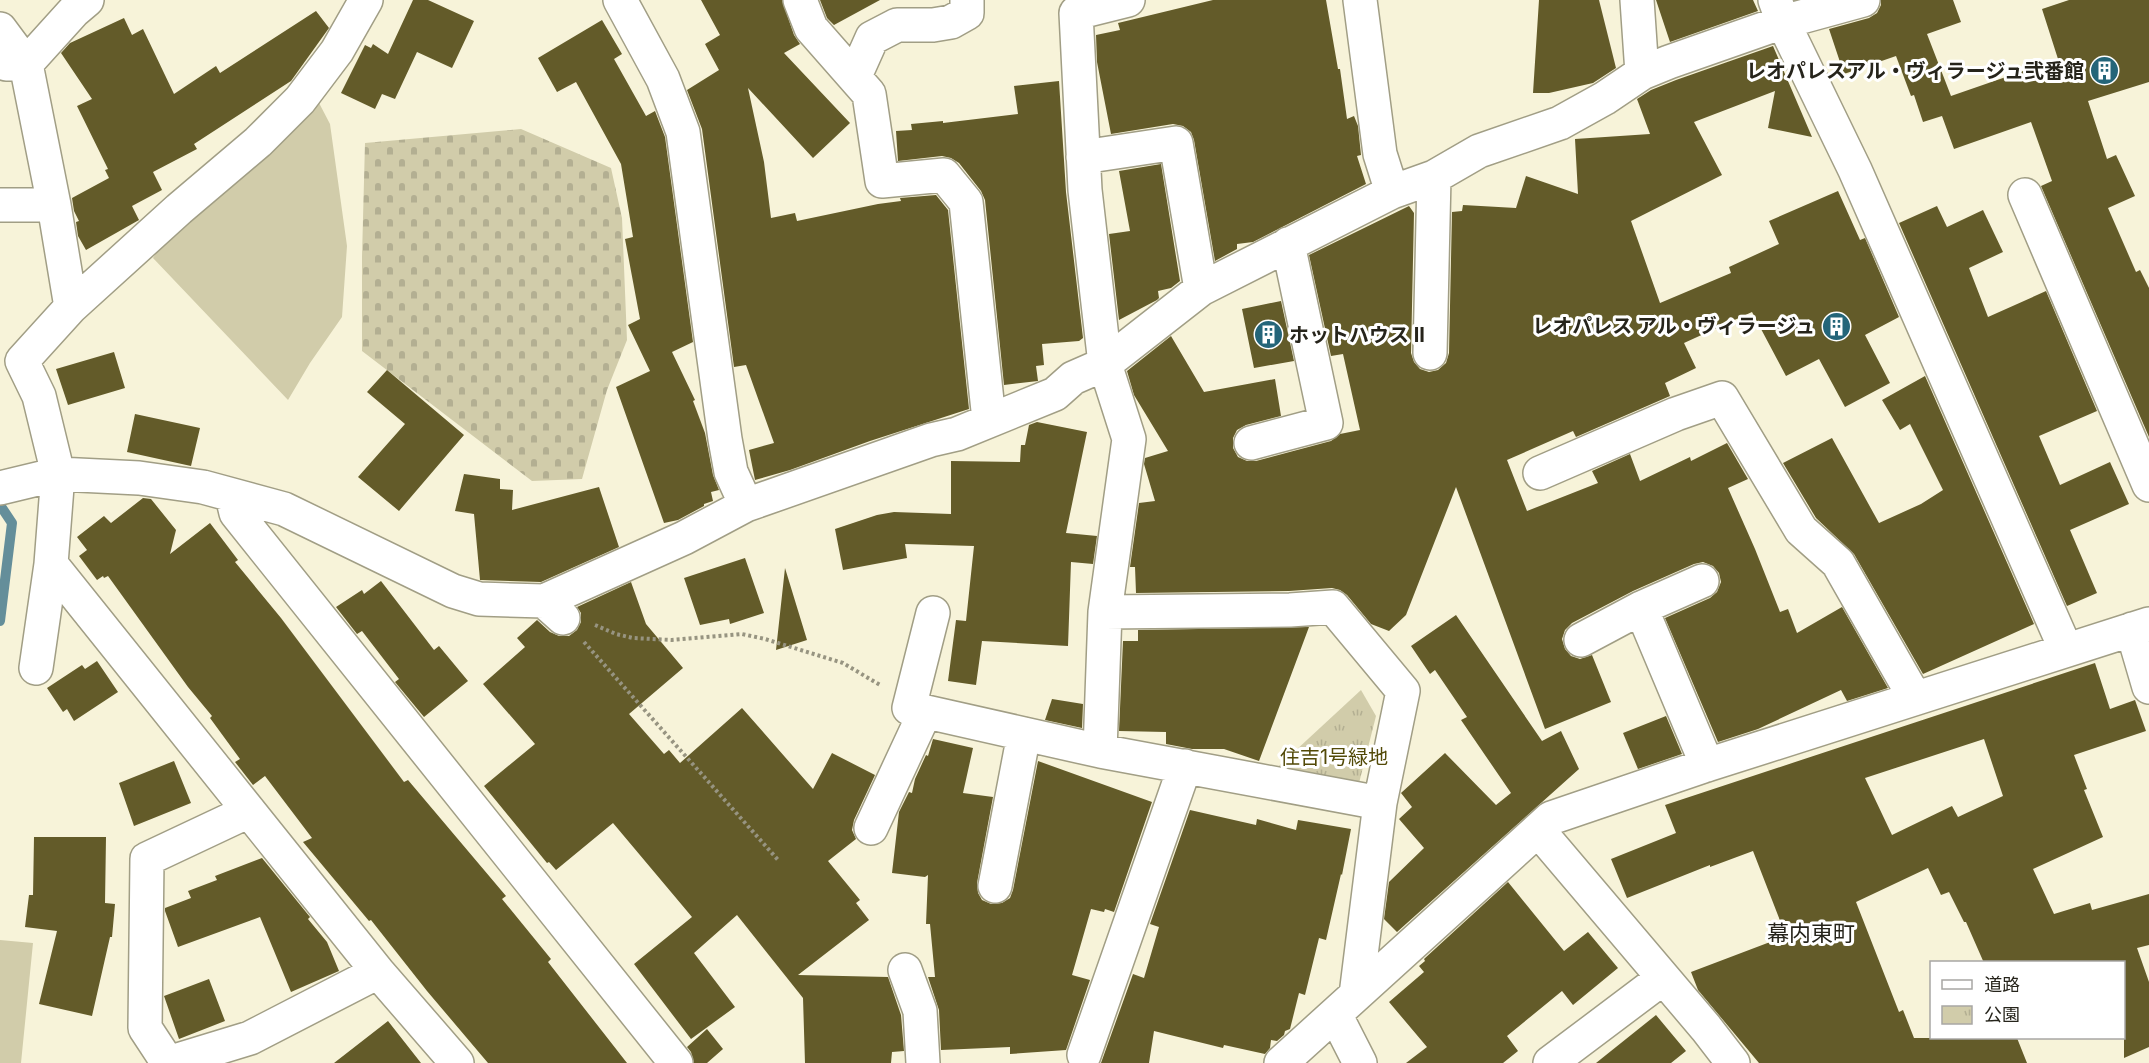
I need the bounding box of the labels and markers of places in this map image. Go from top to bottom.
building icon: レオパレスアル・ヴィラージュ弐番館 [2089,55,2121,87]
place label: レオパレスアル・ヴィラージュ弐番館 [1746,59,2084,83]
building icon: レオパレス アル・ヴィラージュ [1820,310,1852,342]
place label: レオパレス アル・ヴィラージュ [1532,314,1815,338]
building icon: ホットハウス II [1252,319,1284,351]
place label: ホットハウス II [1289,323,1425,347]

